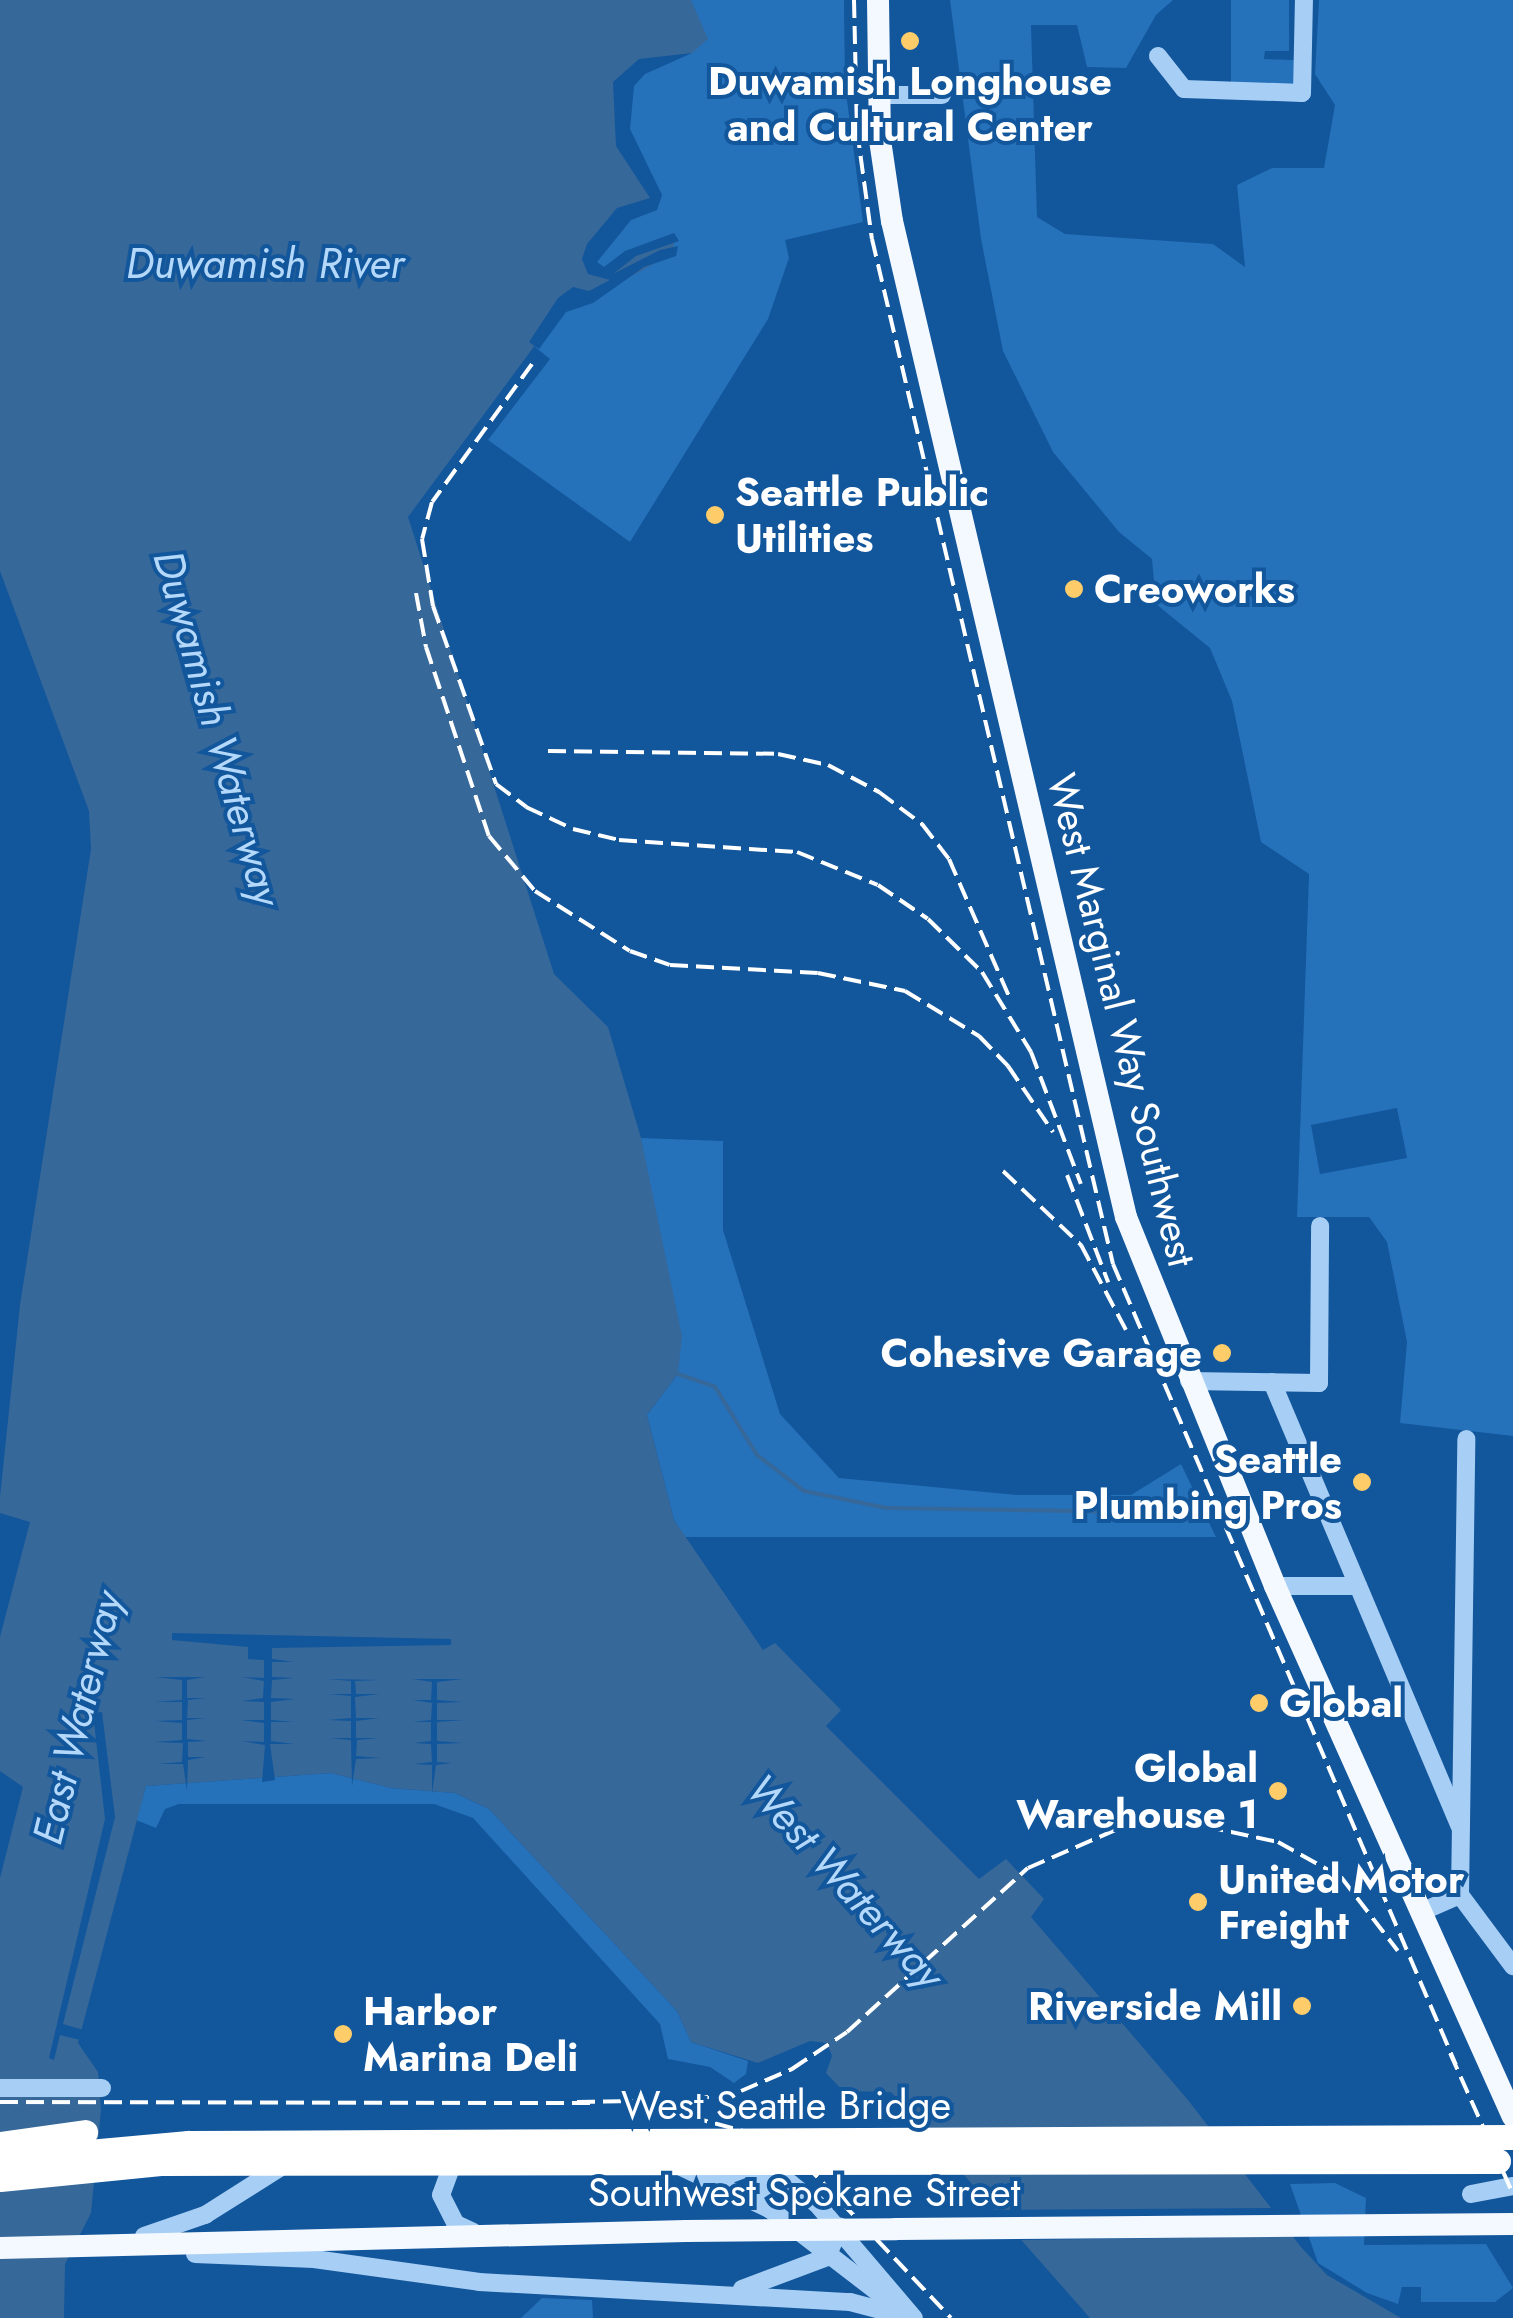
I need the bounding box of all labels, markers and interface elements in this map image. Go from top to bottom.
marker: Duwamish Longhouse and Cultural Center [899,30,921,52]
place label: Duwamish Longhouse and Cultural Center [708,57,1112,151]
water label: Duwamish River [126,239,404,289]
place label: Seattle Public Utilities [735,468,989,562]
marker: Seattle Public Utilities [704,504,726,526]
water label: Duwamish Waterway [142,545,292,911]
place label: Creoworks [1094,565,1295,613]
marker: Creoworks [1063,578,1085,600]
street label: West Marginal Way Southwest [1037,768,1207,1272]
place label: Cohesive Garage [881,1329,1202,1377]
marker: Cohesive Garage [1211,1342,1233,1364]
place label: Seattle Plumbing Pros [1074,1435,1342,1529]
marker: Seattle Plumbing Pros [1351,1471,1373,1493]
water label: East Waterway [22,1586,134,1850]
place label: Global [1279,1679,1403,1727]
marker: Global [1248,1692,1270,1714]
place label: Global Warehouse 1 [1016,1744,1258,1838]
water label: West Waterway [736,1764,954,2000]
marker: Global Warehouse 1 [1267,1780,1289,1802]
place label: United Motor Freight [1218,1855,1464,1949]
marker: United Motor Freight [1187,1891,1209,1913]
place label: Riverside Mill [1028,1982,1282,2030]
place label: Harbor Marina Deli [363,1987,578,2081]
marker: Riverside Mill [1291,1995,1313,2017]
marker: Harbor Marina Deli [332,2023,354,2045]
street label: West Seattle Bridge [621,2081,951,2129]
street label: Southwest Spokane Street [588,2168,1020,2216]

